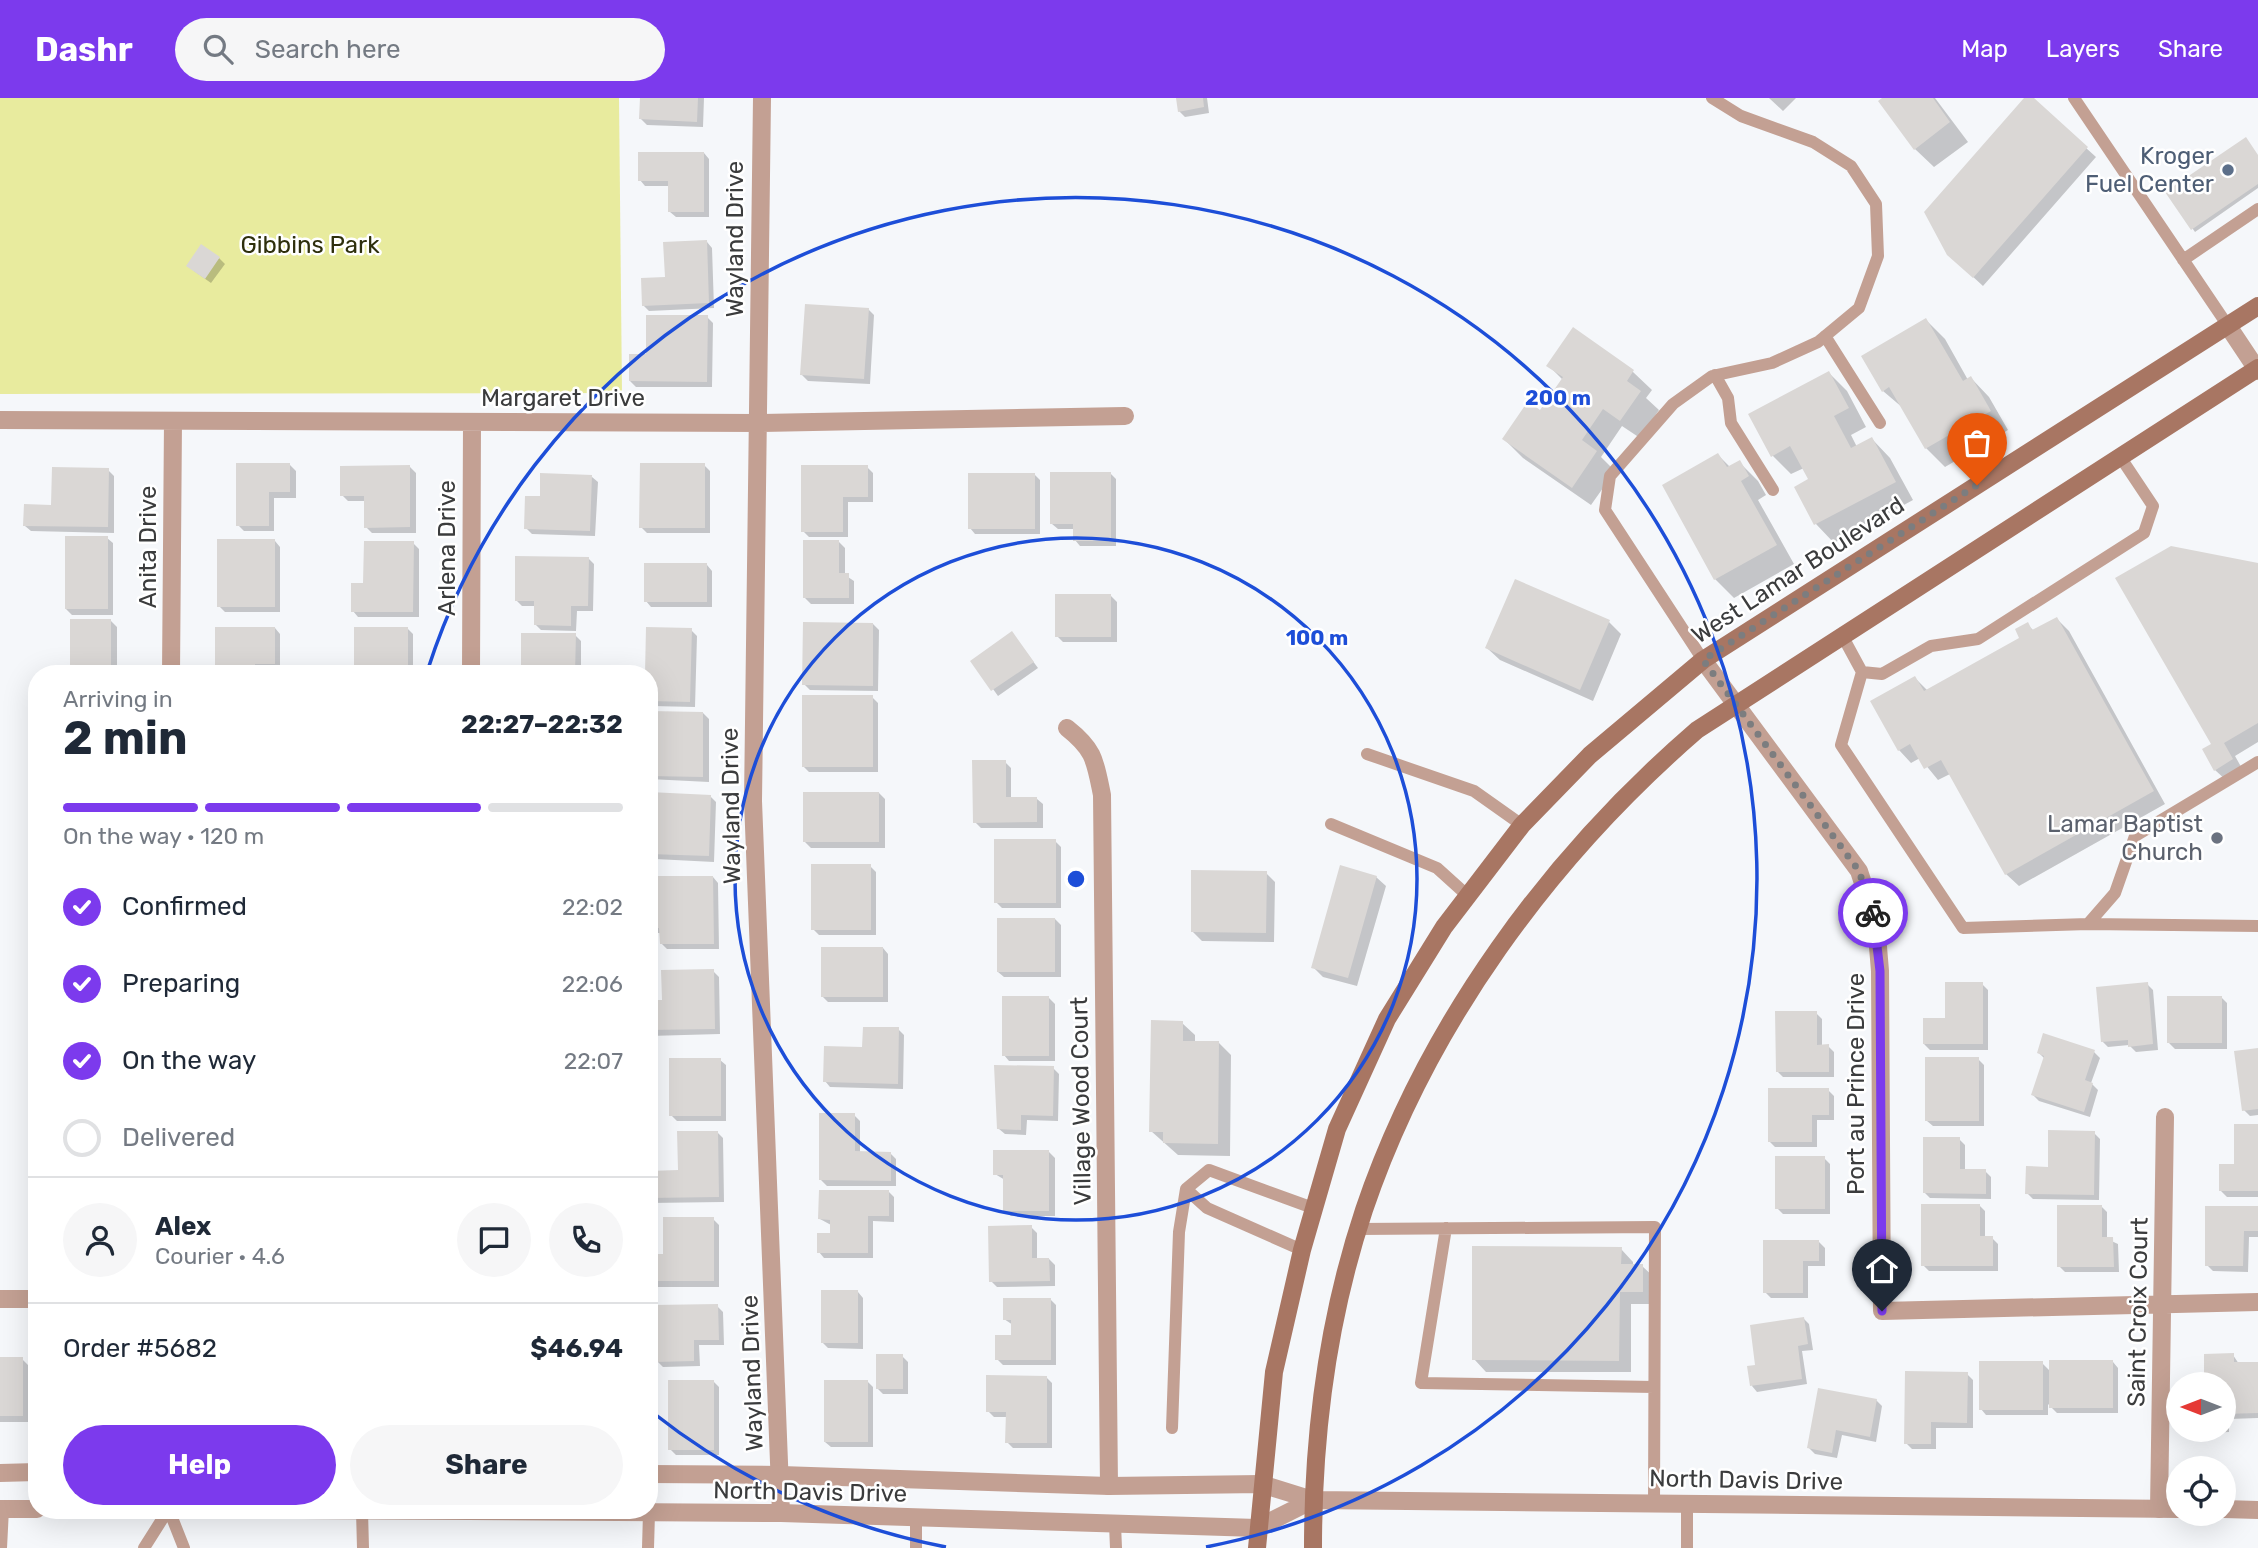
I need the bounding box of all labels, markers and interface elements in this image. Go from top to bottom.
search box [175,18,665,81]
text: Dashr [35,30,133,69]
icon: search [199,30,237,68]
text: Search here [255,34,401,65]
text: Map [1961,35,2008,63]
text: Layers [2046,35,2120,63]
text: Share [2158,35,2223,63]
place label: Kroger Fuel Center [2085,142,2214,198]
street label: Wayland Drive [721,161,749,317]
marker: Kroger Fuel Center [2220,162,2236,178]
park label: Gibbins Park [240,231,380,259]
street label: Margaret Drive [481,384,645,412]
text: 200 m [1525,385,1591,410]
pin [1947,413,2007,485]
icon: bag [1958,424,1996,462]
street label: Arlena Drive [433,480,461,616]
street label: Anita Drive [134,486,162,608]
street label: West Lamar Boulevard [1686,491,1910,649]
text: 100 m [1286,625,1348,650]
text: Arriving in [63,685,173,713]
text: 22:27–22:32 [461,709,623,740]
text: 2 min [63,711,188,766]
street label: Wayland Drive [716,728,746,884]
place label: Lamar Baptist Church [2047,810,2203,866]
text: On the way · 120 m [63,822,264,850]
marker: Lamar Baptist Church [2209,830,2225,846]
centre of rings [1064,867,1088,891]
courier [1838,878,1908,948]
icon: check [63,888,101,926]
text: Confirmed [122,891,247,922]
text: 22:02 [562,893,623,921]
icon: bike [1854,894,1892,932]
icon: check [63,965,101,1003]
text: Preparing [122,968,240,999]
text: 22:06 [562,970,623,998]
street label: Port au Prince Drive [1842,973,1870,1195]
street label: Village Wood Court [1065,996,1097,1206]
icon: check [63,1042,101,1080]
text: On the way [122,1045,256,1076]
text: 22:07 [564,1047,623,1075]
text: Delivered [122,1122,235,1153]
button: person [63,1203,137,1277]
button: chat [457,1203,531,1277]
button: phone [549,1203,623,1277]
text: Alex [155,1211,211,1242]
street label: Saint Croix Court [2122,1217,2154,1407]
pin [1852,1239,1912,1311]
text: Courier · 4.6 [155,1242,285,1270]
icon: home [1863,1250,1901,1288]
street label: Wayland Drive [735,1294,769,1452]
text: Order #5682 [63,1333,217,1364]
text: $46.94 [530,1333,623,1364]
north arrow [2166,1372,2236,1442]
map controls [2166,1372,2236,1526]
button: Help [63,1425,336,1505]
button: Share [350,1425,623,1505]
button: locate [2166,1456,2236,1526]
street label: North Davis Drive [1649,1464,1843,1496]
street label: North Davis Drive [713,1476,907,1508]

